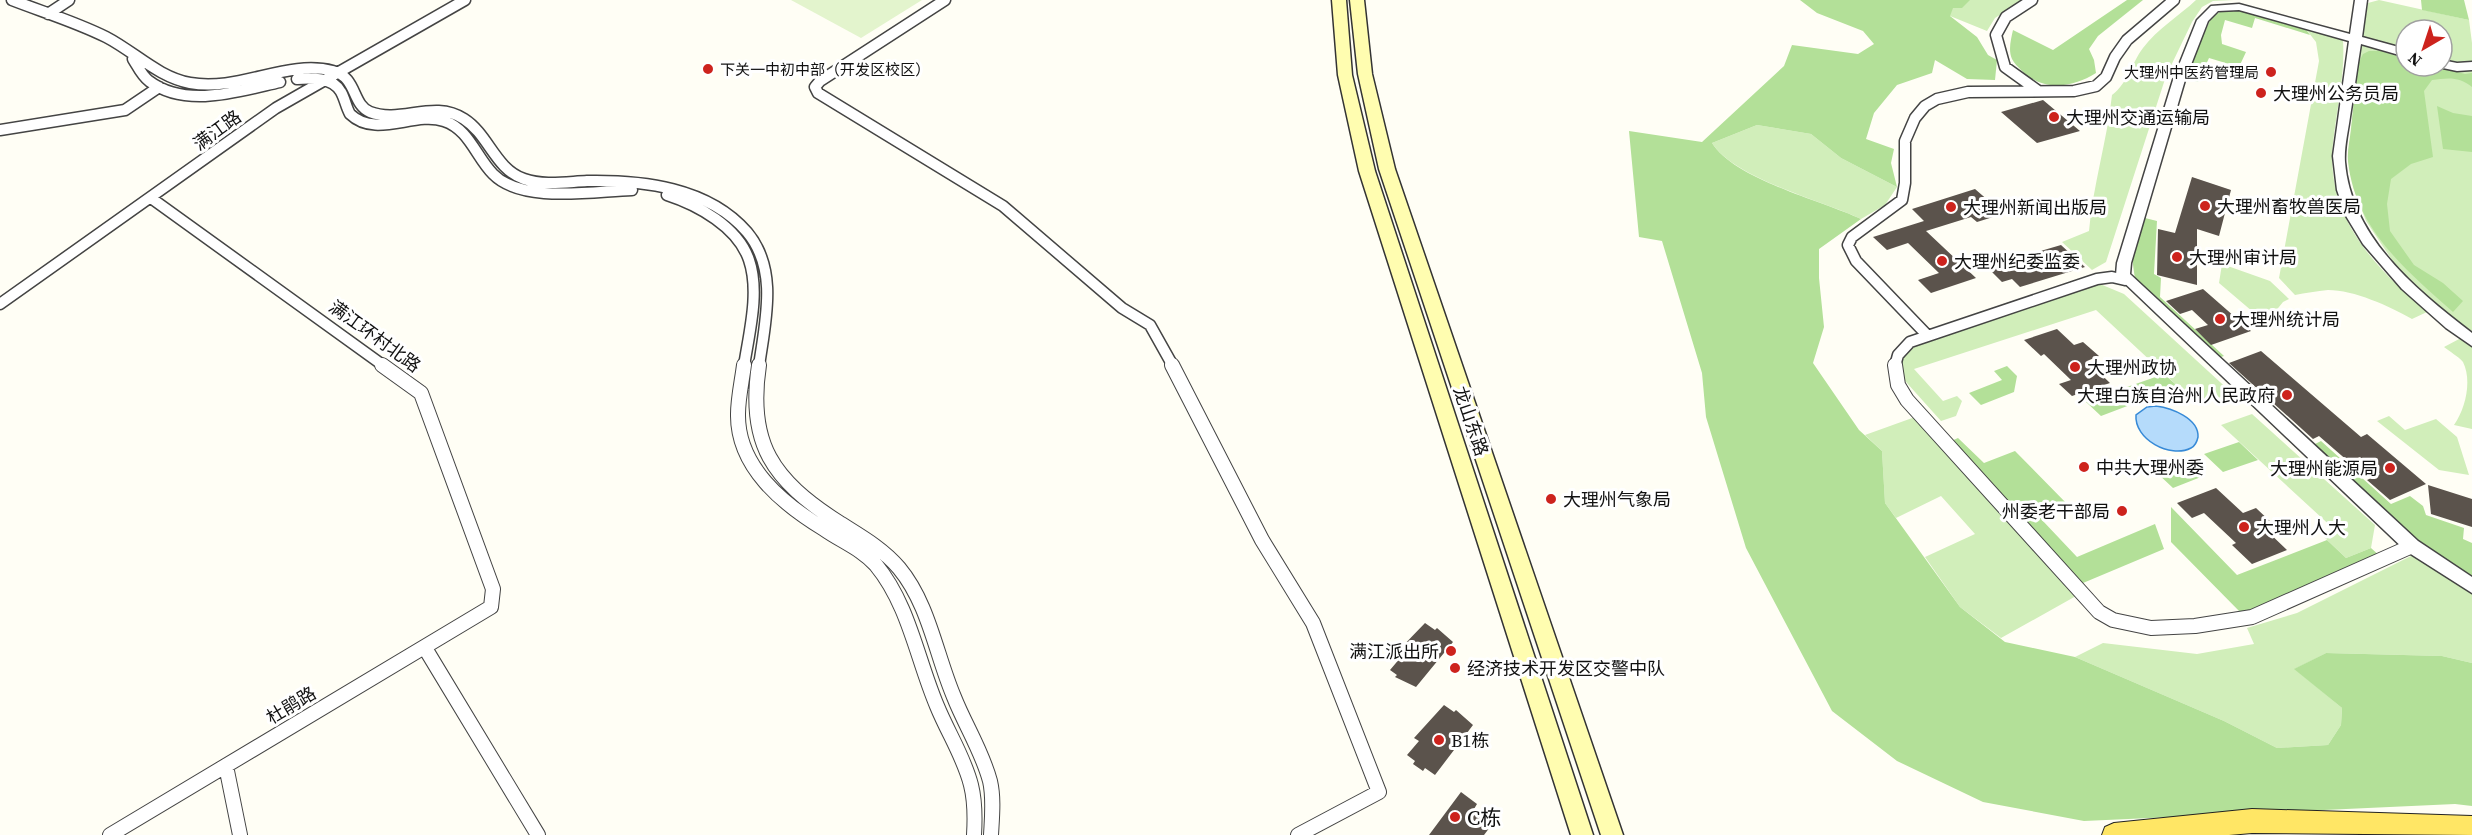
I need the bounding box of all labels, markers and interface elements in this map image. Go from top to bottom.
north arrow [2394,18,2454,78]
text: N [2403,47,2426,72]
place label: 下关一中初中部（开发区校区） [720,59,930,80]
marker: 下关一中初中部（开发区校区） [701,62,715,76]
place label: 大理州中医药管理局 [2124,62,2259,83]
marker: 大理州中医药管理局 [2264,65,2278,79]
place label: 大理州公务员局 [2273,81,2399,106]
marker: 大理州公务员局 [2254,86,2268,100]
street label: 满江路 [188,104,246,156]
place label: 大理州交通运输局 [2066,105,2210,130]
marker: 大理州交通运输局 [2047,110,2061,124]
place label: 大理州畜牧兽医局 [2217,194,2361,219]
place label: 大理州新闻出版局 [1963,195,2107,220]
marker: 大理州畜牧兽医局 [2198,199,2212,213]
marker: 大理州新闻出版局 [1944,200,1958,214]
place label: 大理州审计局 [2189,245,2297,270]
place label: 大理州纪委监委 [1954,249,2080,274]
marker: 大理州审计局 [2170,250,2184,264]
marker: 大理州纪委监委 [1935,254,1949,268]
street label: 满江环村北路 [324,294,426,378]
place label: 大理州统计局 [2232,307,2340,332]
marker: 大理州统计局 [2213,312,2227,326]
place label: 大理州政协 [2087,355,2177,380]
marker: 大理州政协 [2068,360,2082,374]
street label: 龙山东路 [1447,383,1495,459]
place label: 大理白族自治州人民政府 [2077,383,2275,408]
marker: 大理白族自治州人民政府 [2280,388,2294,402]
place label: 中共大理州委 [2096,455,2204,480]
place label: 大理州能源局 [2270,456,2378,481]
marker: 中共大理州委 [2077,460,2091,474]
marker: 大理州能源局 [2383,461,2397,475]
place label: 大理州气象局 [1563,487,1671,512]
marker: 大理州气象局 [1544,492,1558,506]
place label: 州委老干部局 [2002,499,2110,524]
marker: 州委老干部局 [2115,504,2129,518]
place label: 大理州人大 [2256,515,2346,540]
marker: 大理州人大 [2237,520,2251,534]
place label: 满江派出所 [1349,639,1439,664]
marker: 满江派出所 [1444,644,1458,658]
place label: 经济技术开发区交警中队 [1467,656,1665,681]
marker: 经济技术开发区交警中队 [1448,661,1462,675]
street label: 杜鹃路 [261,680,321,730]
place label: B1栋 [1451,728,1489,753]
marker: B1栋 [1432,733,1446,747]
place label: C栋 [1467,803,1501,832]
marker: C栋 [1448,810,1462,824]

